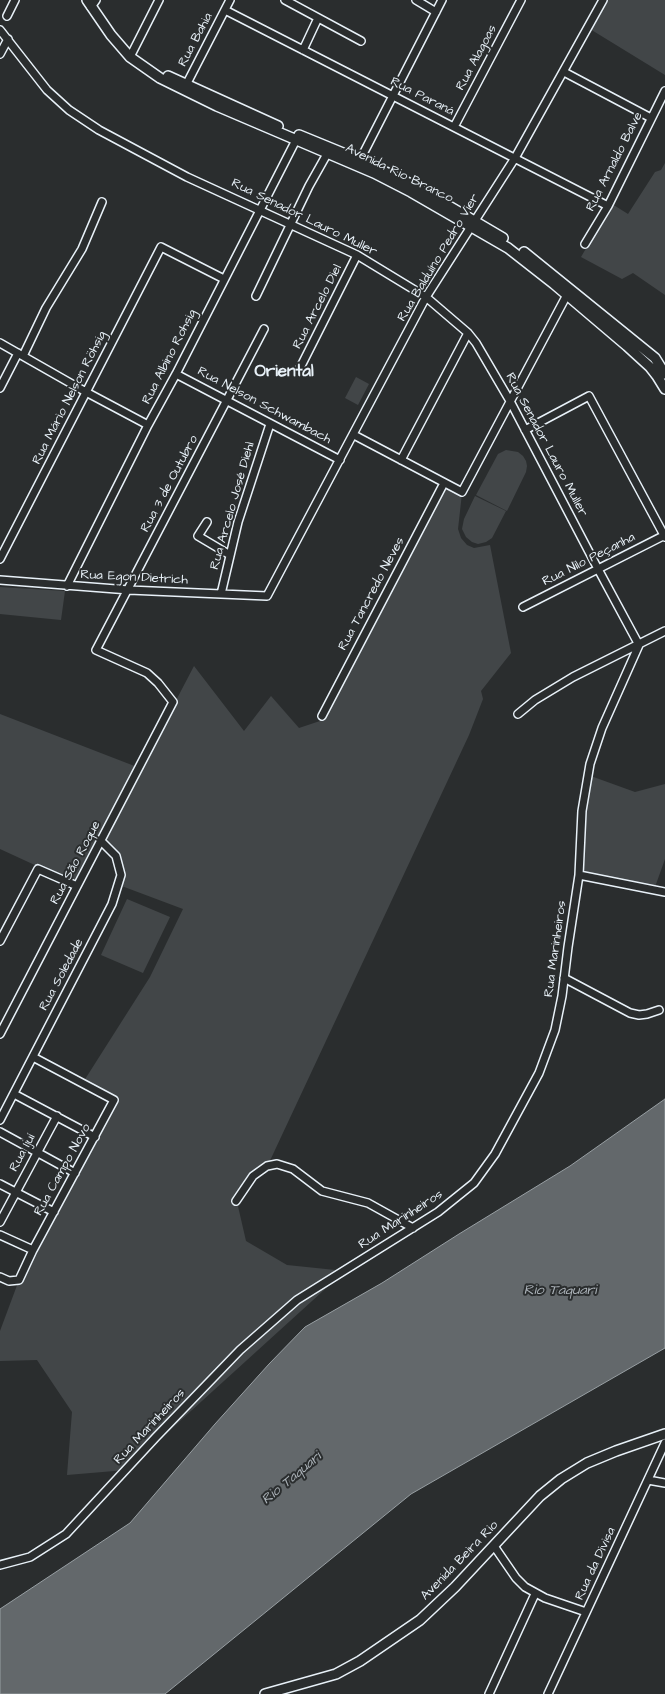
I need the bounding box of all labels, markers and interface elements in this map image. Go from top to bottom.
street label: Rua Bahia [175,10,217,70]
street label: Rua Alagoas [453,23,501,93]
street label: Rua Paraná [387,74,457,120]
street label: Rua Arnaldo Balve [583,110,647,214]
street label: Avenida Rio Branco [343,141,455,207]
street label: Rua Senador Lauro Muller [229,176,379,260]
street label: Rua Balduíno Pedro Vier [395,191,483,325]
street label: Rua Arcelo Diel [290,262,346,352]
street label: Rua Albino Rohsig [139,307,201,407]
street label: Rua Mário Nelson Röhsig [30,329,110,467]
district label: Oriental [254,362,314,382]
street label: Rua Nelson Schwambach [194,364,334,448]
street label: Rua Senador Lauro Muller [502,371,590,519]
street label: Rua 3 de Outubro [138,433,202,535]
street label: Rua Arcelo José Diehl [207,440,259,572]
street label: Rua Nilo Peçanha [540,530,638,590]
street label: Rua Tancredo Neves [336,535,408,653]
street label: Rua Egon Dietrich [80,567,188,589]
street label: Rua São Roque [48,819,104,907]
street label: Rua Marinheiros [542,900,570,998]
street label: Rua Soledade [36,936,88,1014]
street label: Rua Campo Novo [31,1121,95,1219]
street label: Rua Ijuí [7,1131,39,1175]
street label: Rua Marinheiros [356,1187,446,1253]
water label: Rio Taquari [524,1283,596,1299]
street label: Rua Marinheiros [111,1386,189,1468]
water label: Rio Taquari [259,1449,325,1509]
street label: Avenida Beira Rio [418,1518,502,1604]
street label: Rua da Divisa [572,1525,620,1603]

